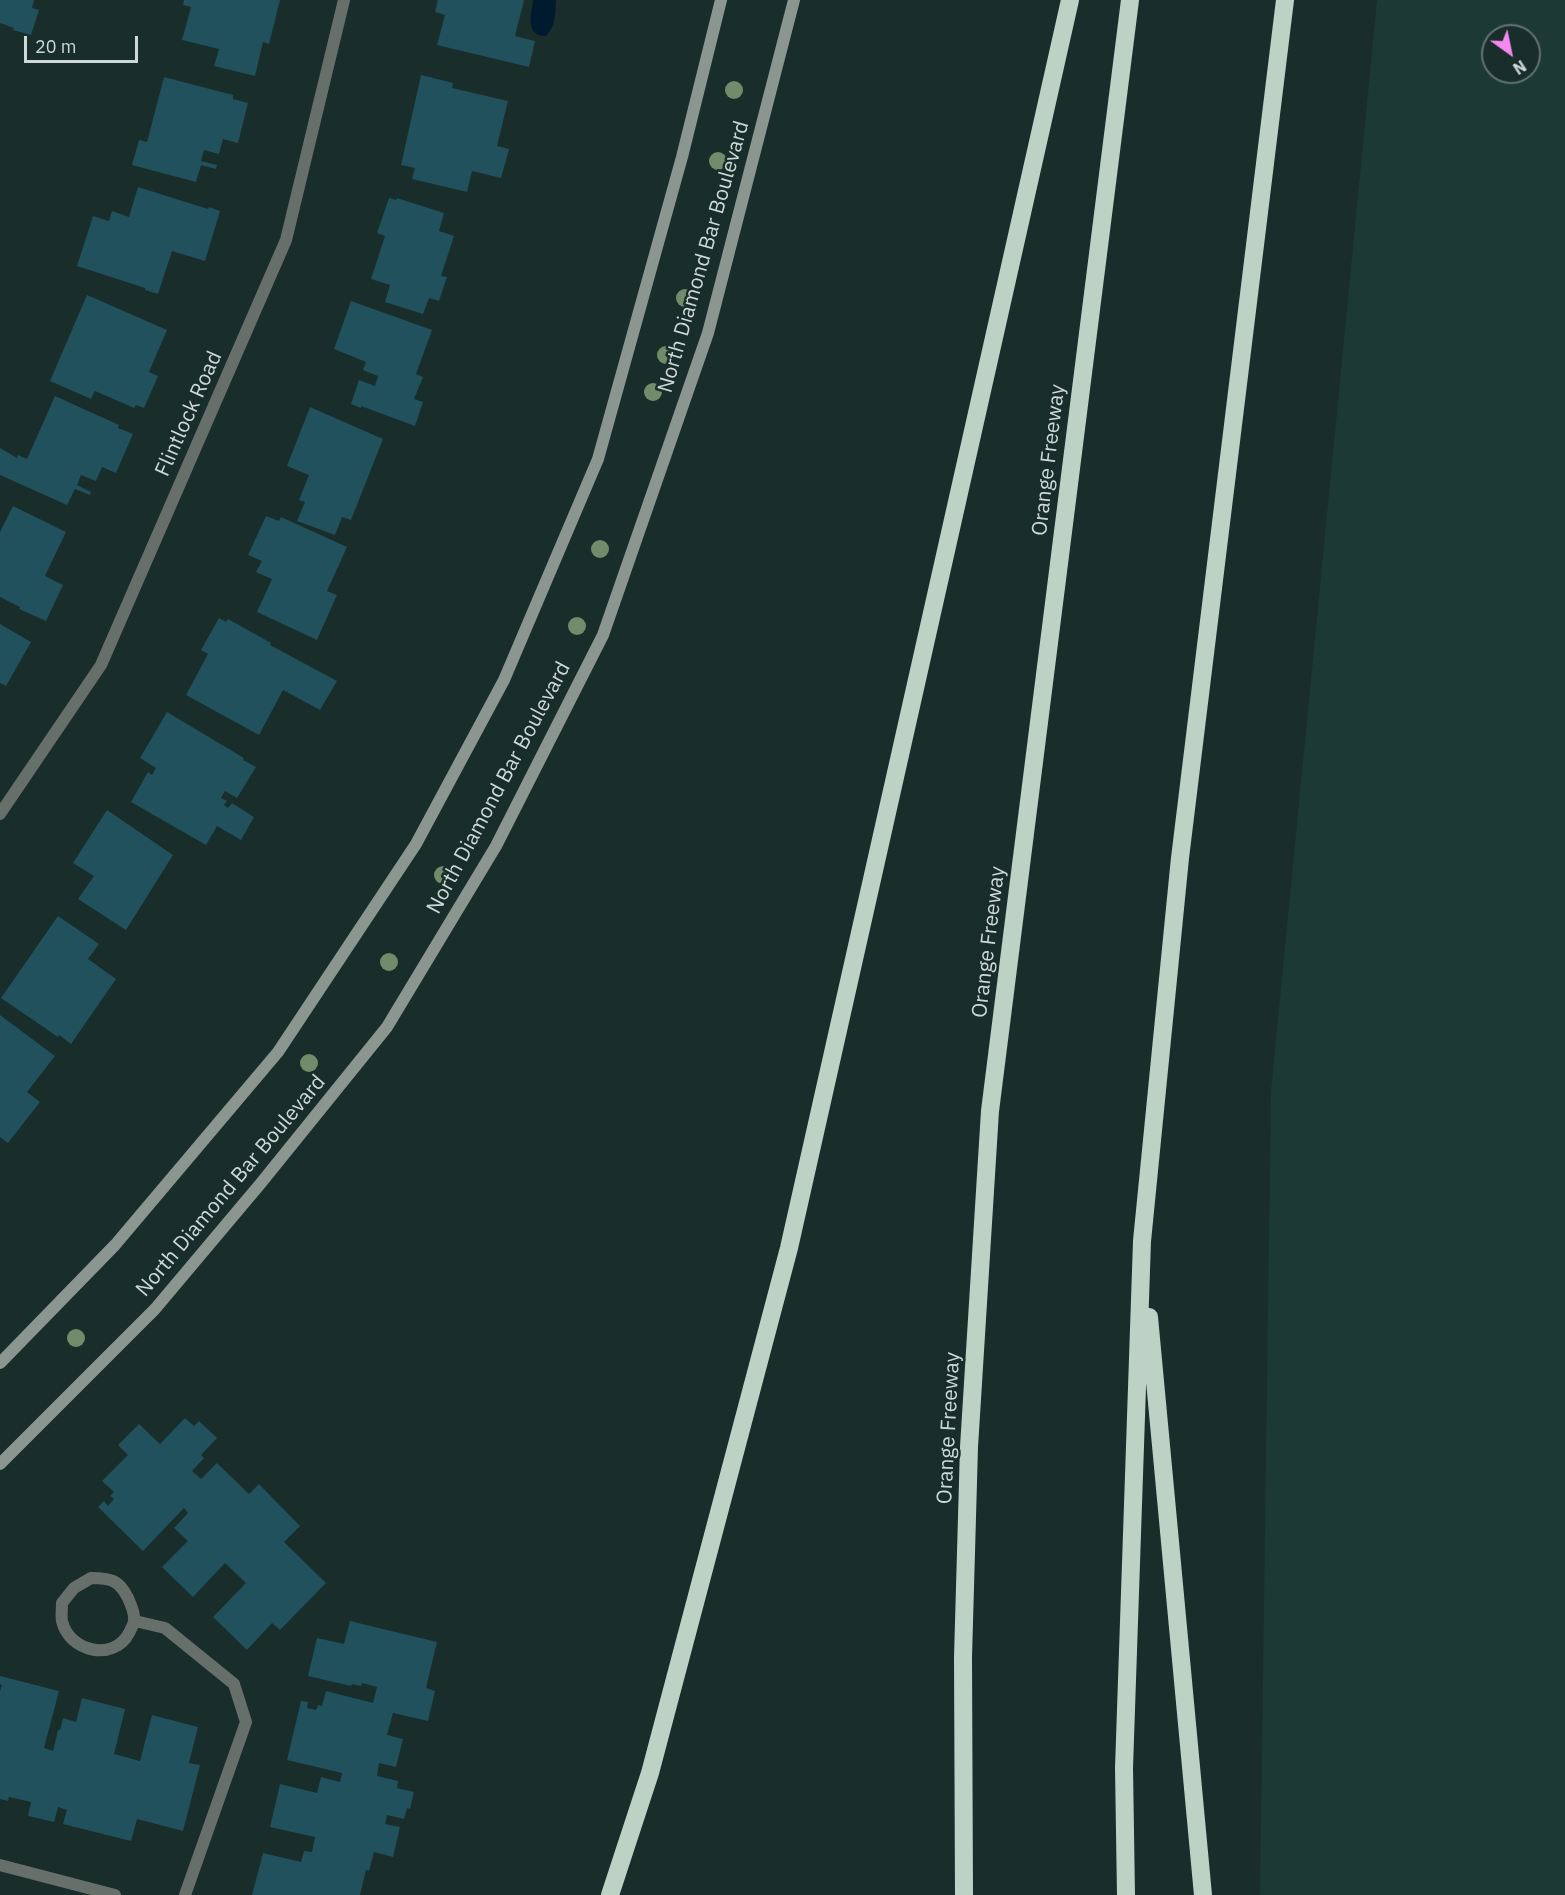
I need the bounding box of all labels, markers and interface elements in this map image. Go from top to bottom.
scale bar [27,24,141,62]
north arrow [1481,24,1541,84]
text: 20 m [35,35,77,58]
text: N [1509,56,1530,79]
street label: North Diamond Bar Boulevard [653,118,755,396]
street label: Flintlock Road [150,348,228,480]
street label: Orange Freeway [1027,383,1071,537]
street label: North Diamond Bar Boulevard [422,658,576,918]
street label: Orange Freeway [967,865,1011,1019]
street label: North Diamond Bar Boulevard [131,1070,331,1302]
street label: Orange Freeway [932,1351,966,1505]

